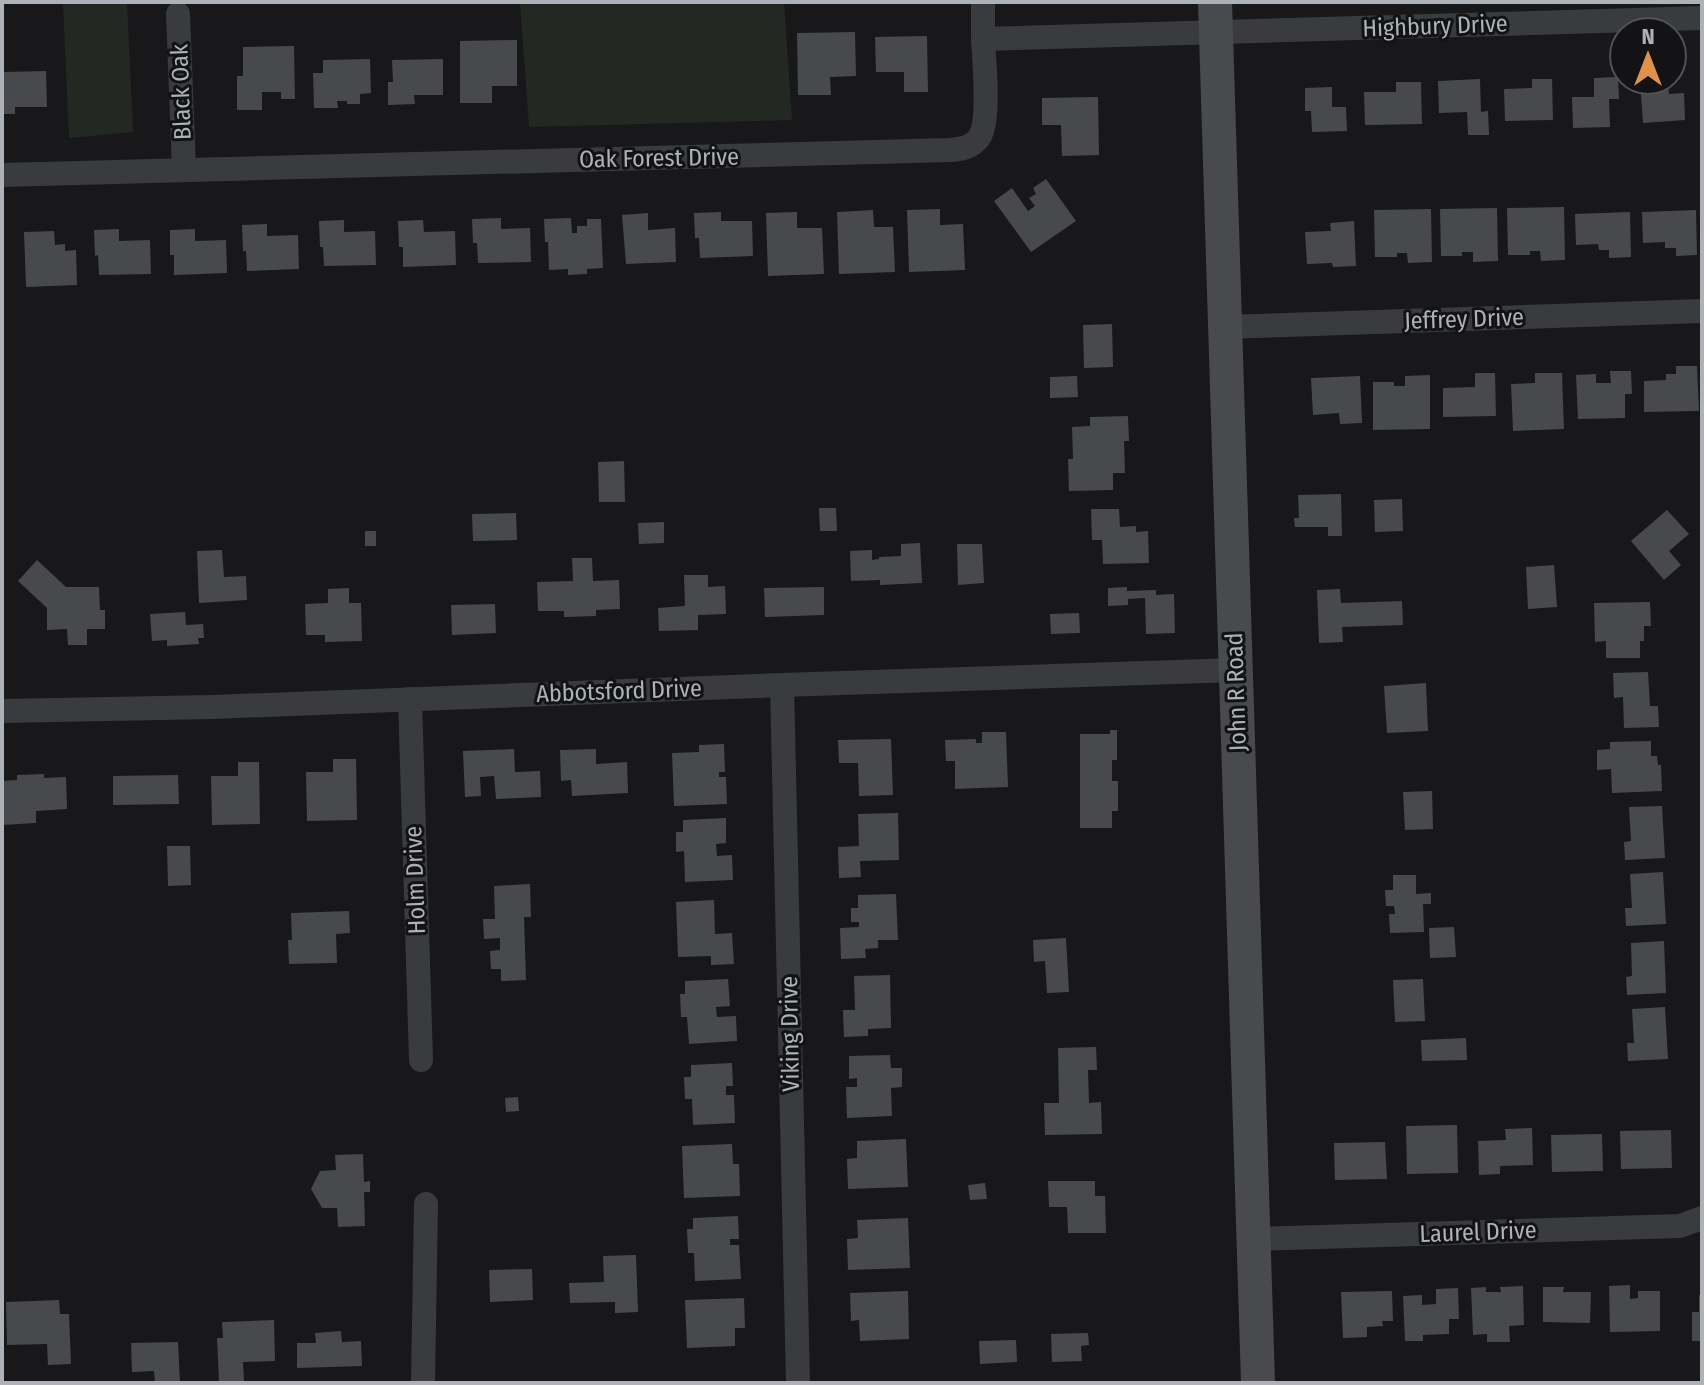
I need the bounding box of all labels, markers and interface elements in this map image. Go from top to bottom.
street label: Highbury Drive [1362,9,1508,43]
north arrow [1608,16,1688,96]
text: N [1641,23,1655,50]
street label: Black Oak [165,43,197,140]
street label: Oak Forest Drive [579,143,739,173]
street label: Jeffrey Drive [1404,303,1524,335]
street label: John R Road [1220,632,1252,752]
street label: Abbotsford Drive [536,674,702,708]
street label: Holm Drive [399,825,431,935]
street label: Viking Drive [775,976,805,1092]
street label: Laurel Drive [1419,1216,1537,1248]

